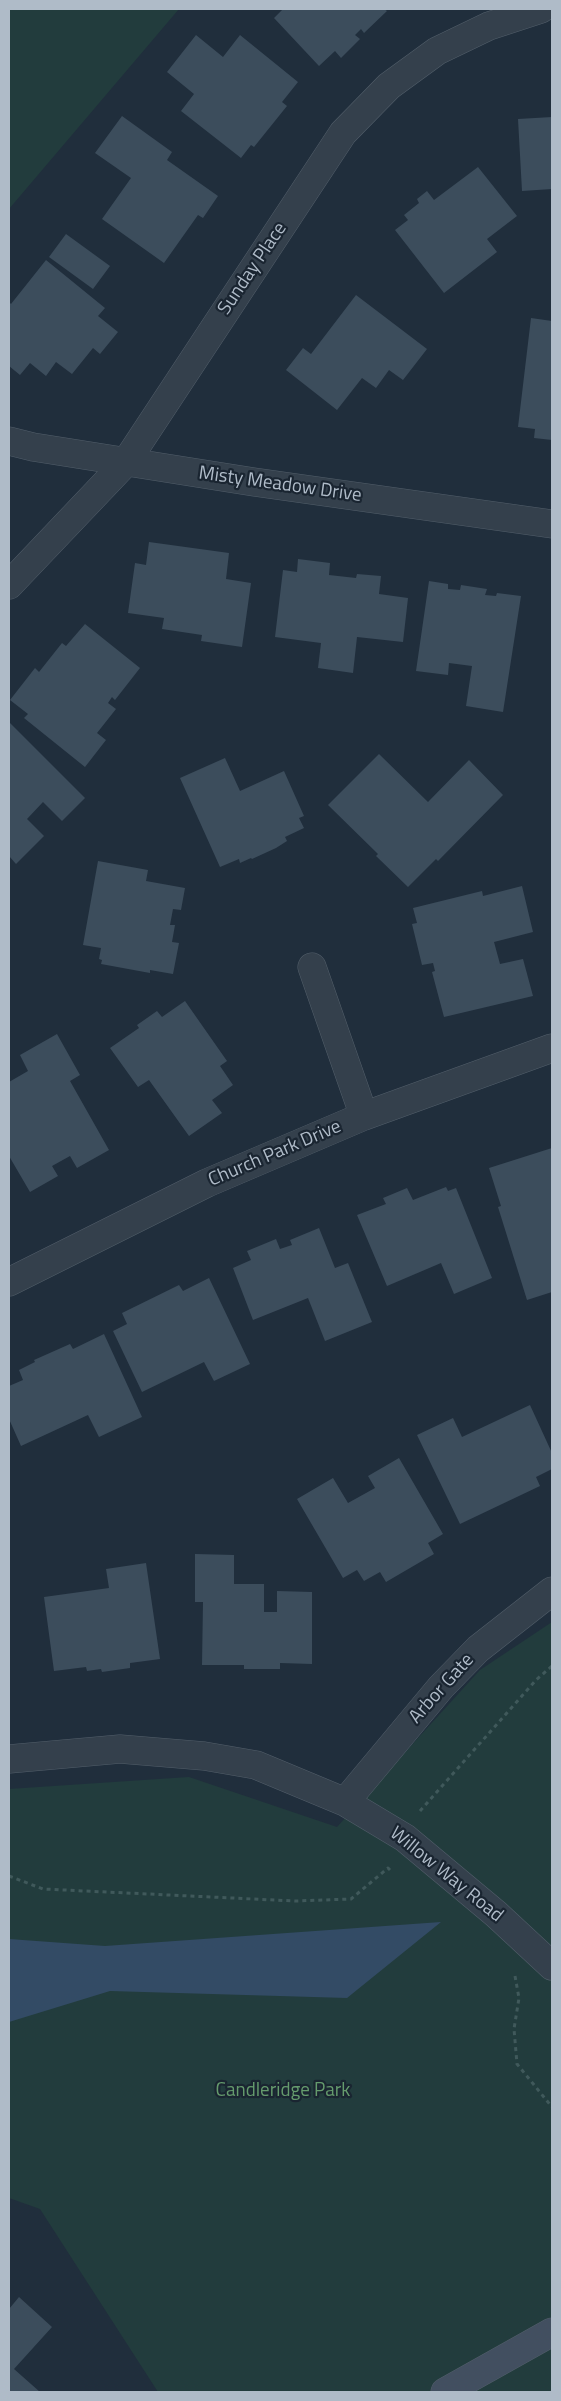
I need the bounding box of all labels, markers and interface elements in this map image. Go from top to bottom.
street label: Sunday Place [214,219,292,319]
street label: Misty Meadow Drive [197,462,363,508]
street label: Church Park Drive [205,1116,345,1192]
street label: Arbor Gate [405,1649,479,1729]
street label: Willow Way Road [385,1822,507,1928]
park label: Candleridge Park [216,2080,350,2102]

